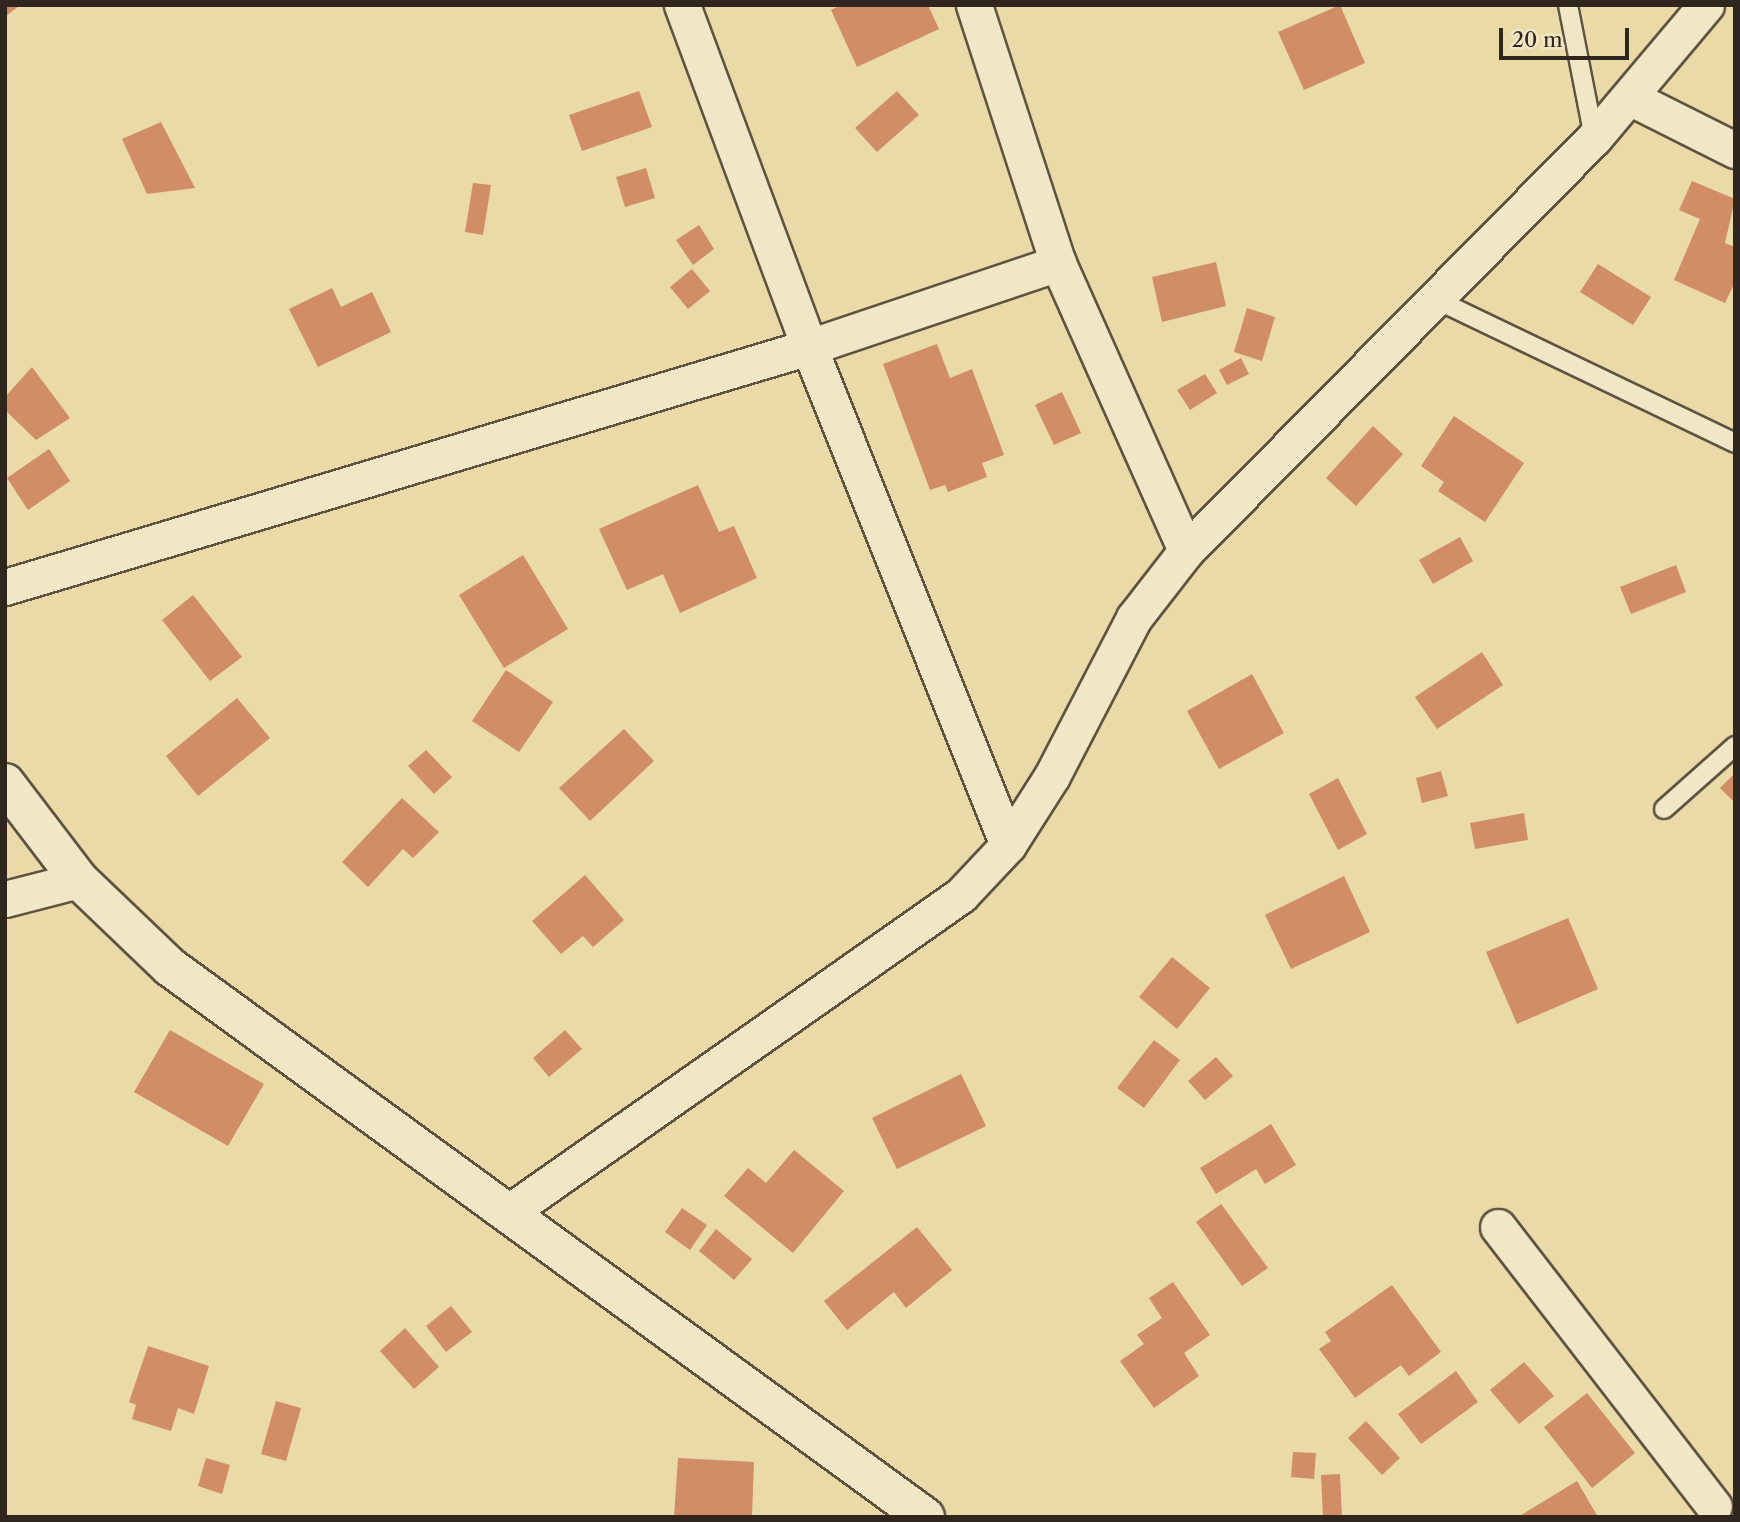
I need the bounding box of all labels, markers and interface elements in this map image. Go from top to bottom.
scale bar [1502,14,1632,58]
text: 20 m [1512,27,1563,52]

